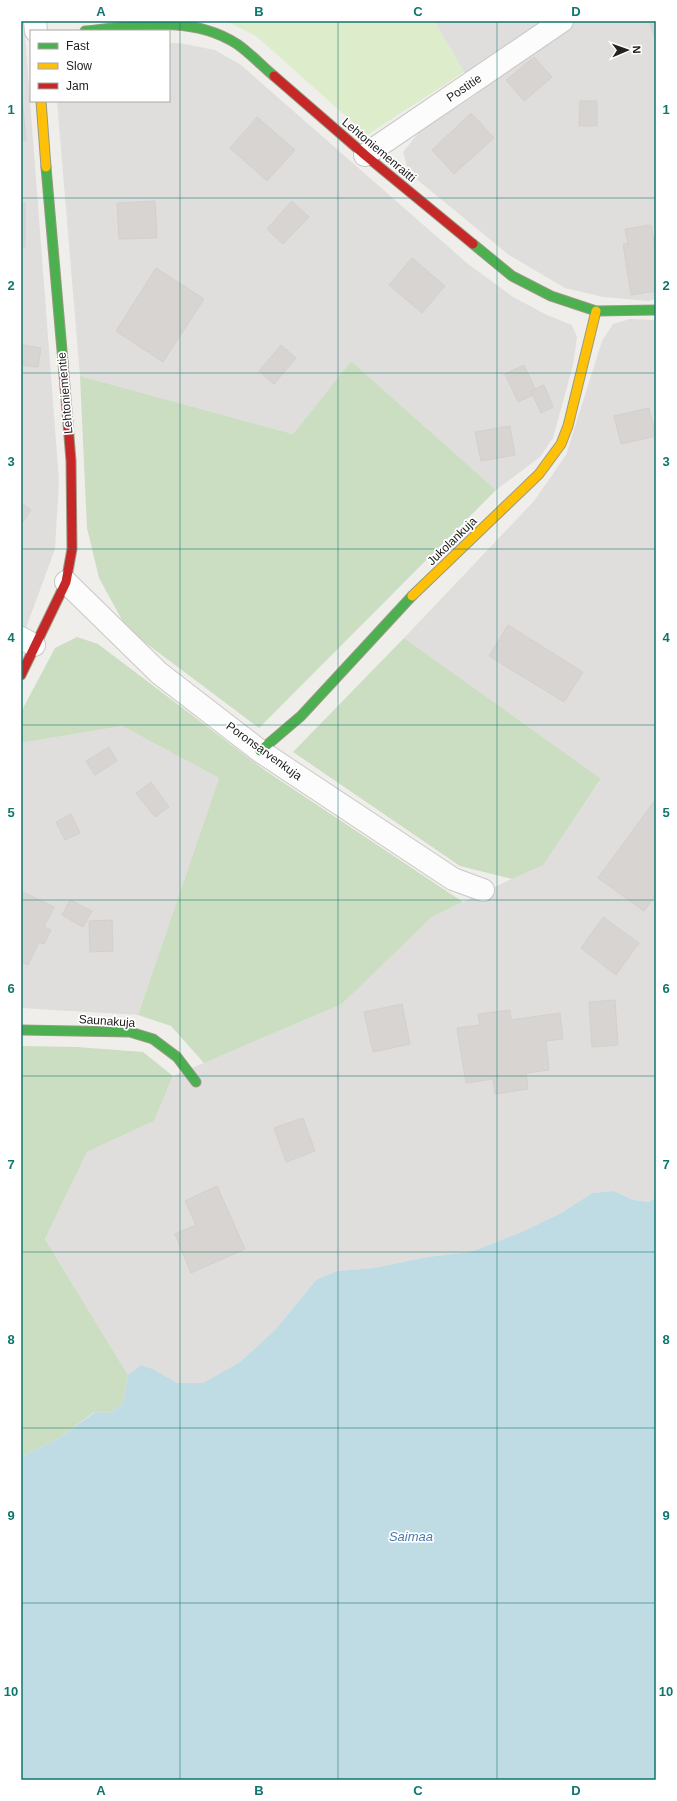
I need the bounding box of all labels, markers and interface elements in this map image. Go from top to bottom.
text: A [96,4,106,19]
text: B [254,4,264,19]
text: C [413,4,423,19]
text: D [571,4,581,19]
legend [30,30,170,102]
north arrow [607,30,647,70]
text: Fast [66,39,90,53]
text: N [631,45,643,54]
text: Slow [66,59,92,73]
street label: Postitie [444,71,484,105]
text: Jam [66,79,89,93]
text: 1 [7,102,15,117]
text: 1 [662,102,670,117]
street label: Lehtoniemenraitti [339,115,419,185]
text: 2 [7,278,15,293]
text: 2 [662,278,670,293]
street label: Lehtoniementie [54,351,76,434]
text: 3 [7,454,15,469]
text: 3 [662,454,670,469]
street label: Jukolankuja [424,514,480,568]
text: 4 [7,630,15,645]
text: 4 [662,630,670,645]
street label: Poronsarvenkuja [223,719,305,783]
text: 5 [7,805,15,820]
text: 5 [662,805,670,820]
text: 6 [7,981,15,996]
text: 6 [662,981,670,996]
street label: Saunakuja [78,1012,136,1030]
text: 7 [7,1157,15,1172]
text: 7 [662,1157,670,1172]
text: 8 [7,1332,15,1347]
text: 8 [662,1332,670,1347]
text: 9 [7,1508,15,1523]
text: 9 [662,1508,670,1523]
water label: Saimaa [389,1529,433,1544]
text: 10 [4,1684,18,1699]
text: 10 [659,1684,673,1699]
text: A [96,1783,106,1798]
text: B [254,1783,264,1798]
text: C [413,1783,423,1798]
text: D [571,1783,581,1798]

